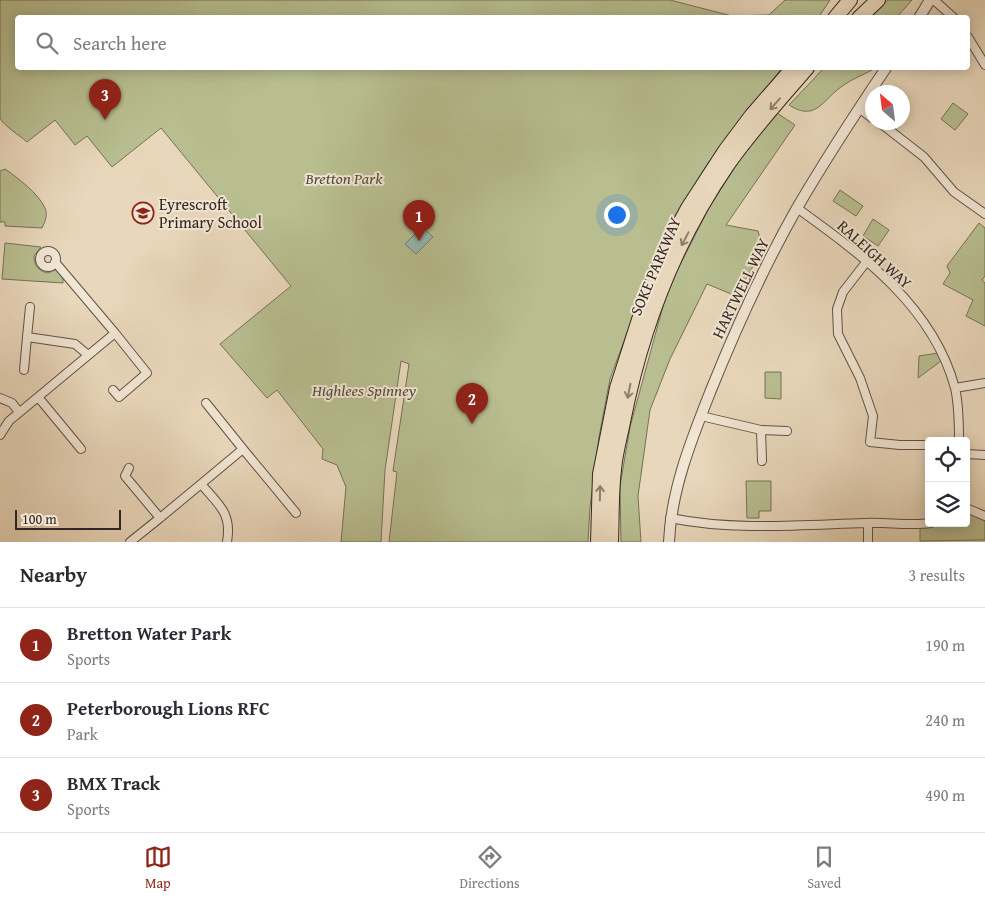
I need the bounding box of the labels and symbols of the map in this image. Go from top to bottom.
pin: 3 [89,79,121,120]
north arrow [865,85,910,130]
one-way arrow [770,98,781,111]
park label: Bretton Park [305,166,383,190]
place label: Eyrescroft Primary School [159,192,262,234]
pin: 1 [403,200,435,241]
school or university icon: Eyrescroft Primary School [131,201,155,225]
your location [604,202,630,228]
street label: SOKE PARKWAY [623,213,687,319]
street label: RALEIGH WAY [832,214,918,294]
one-way arrow [679,231,689,245]
street label: HARTWELL WAY [705,233,775,342]
park label: Highlees Spinney [311,378,417,402]
one-way arrow [624,382,633,398]
pin: 2 [456,383,488,424]
one-way arrow [595,486,604,502]
scale bar [15,507,121,530]

